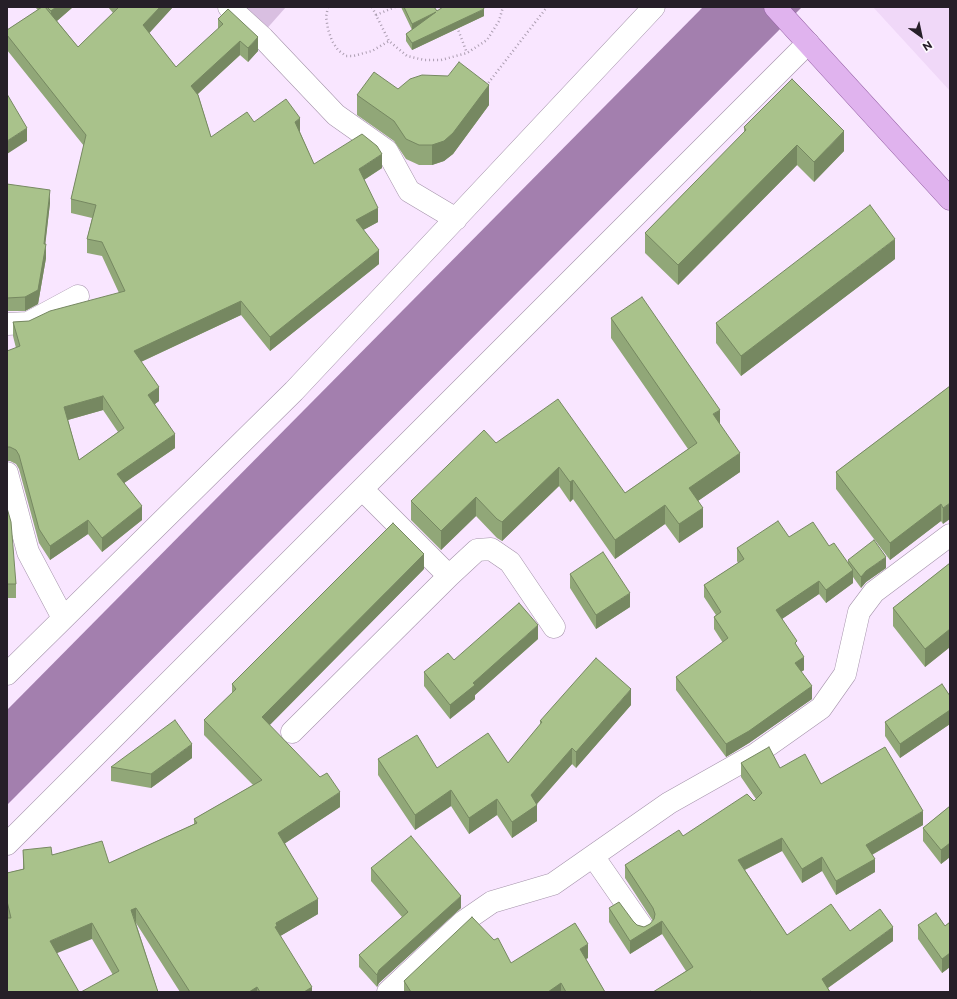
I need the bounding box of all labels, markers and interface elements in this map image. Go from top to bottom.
north arrow [901,16,941,56]
text: N [920,38,935,54]

